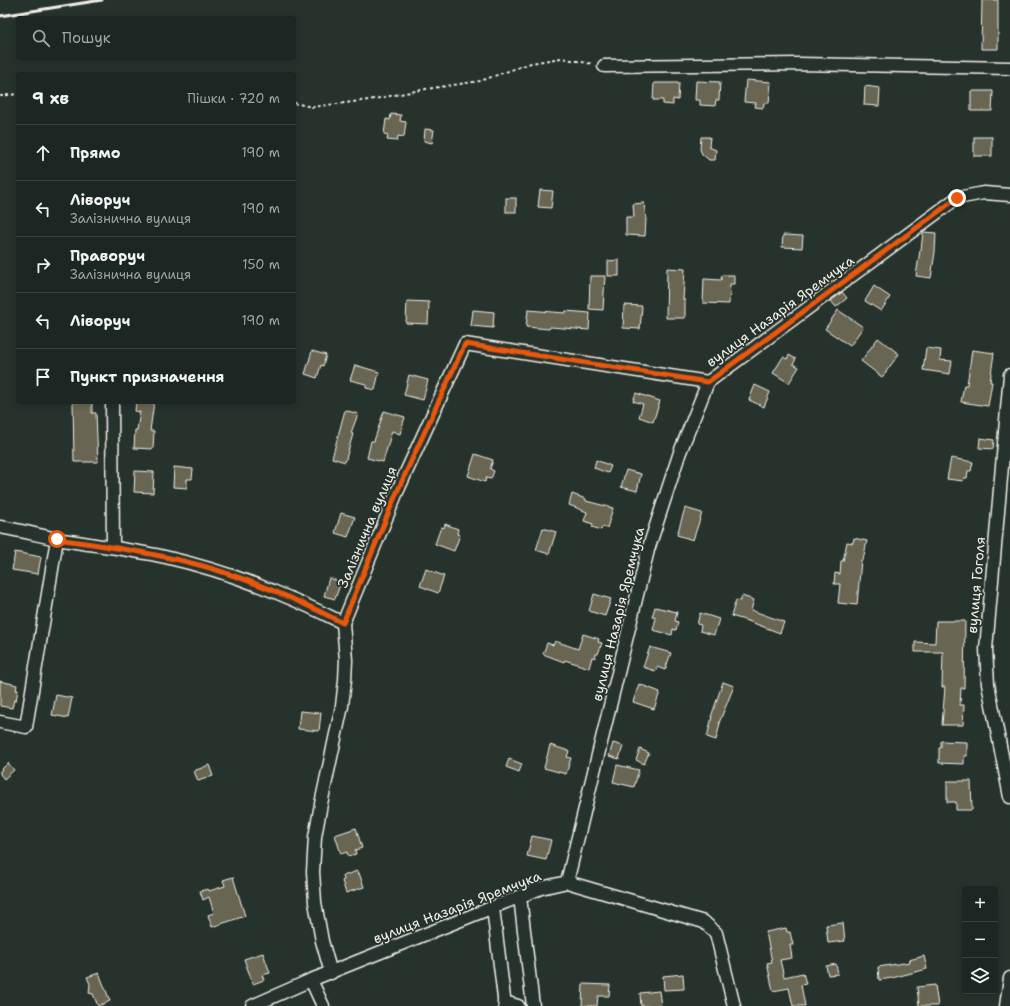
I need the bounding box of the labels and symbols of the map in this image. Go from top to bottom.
route end [948,189,966,207]
street label: вулиця Назарія Яремчука [702,251,858,371]
street label: Залізнична вулиця [333,463,401,591]
street label: вулиця Назарія Яремчука [588,525,648,703]
route start [48,530,66,548]
street label: вулиця Гоголя [963,536,989,634]
street label: вулиця Назарія Яремчука [370,866,544,947]

